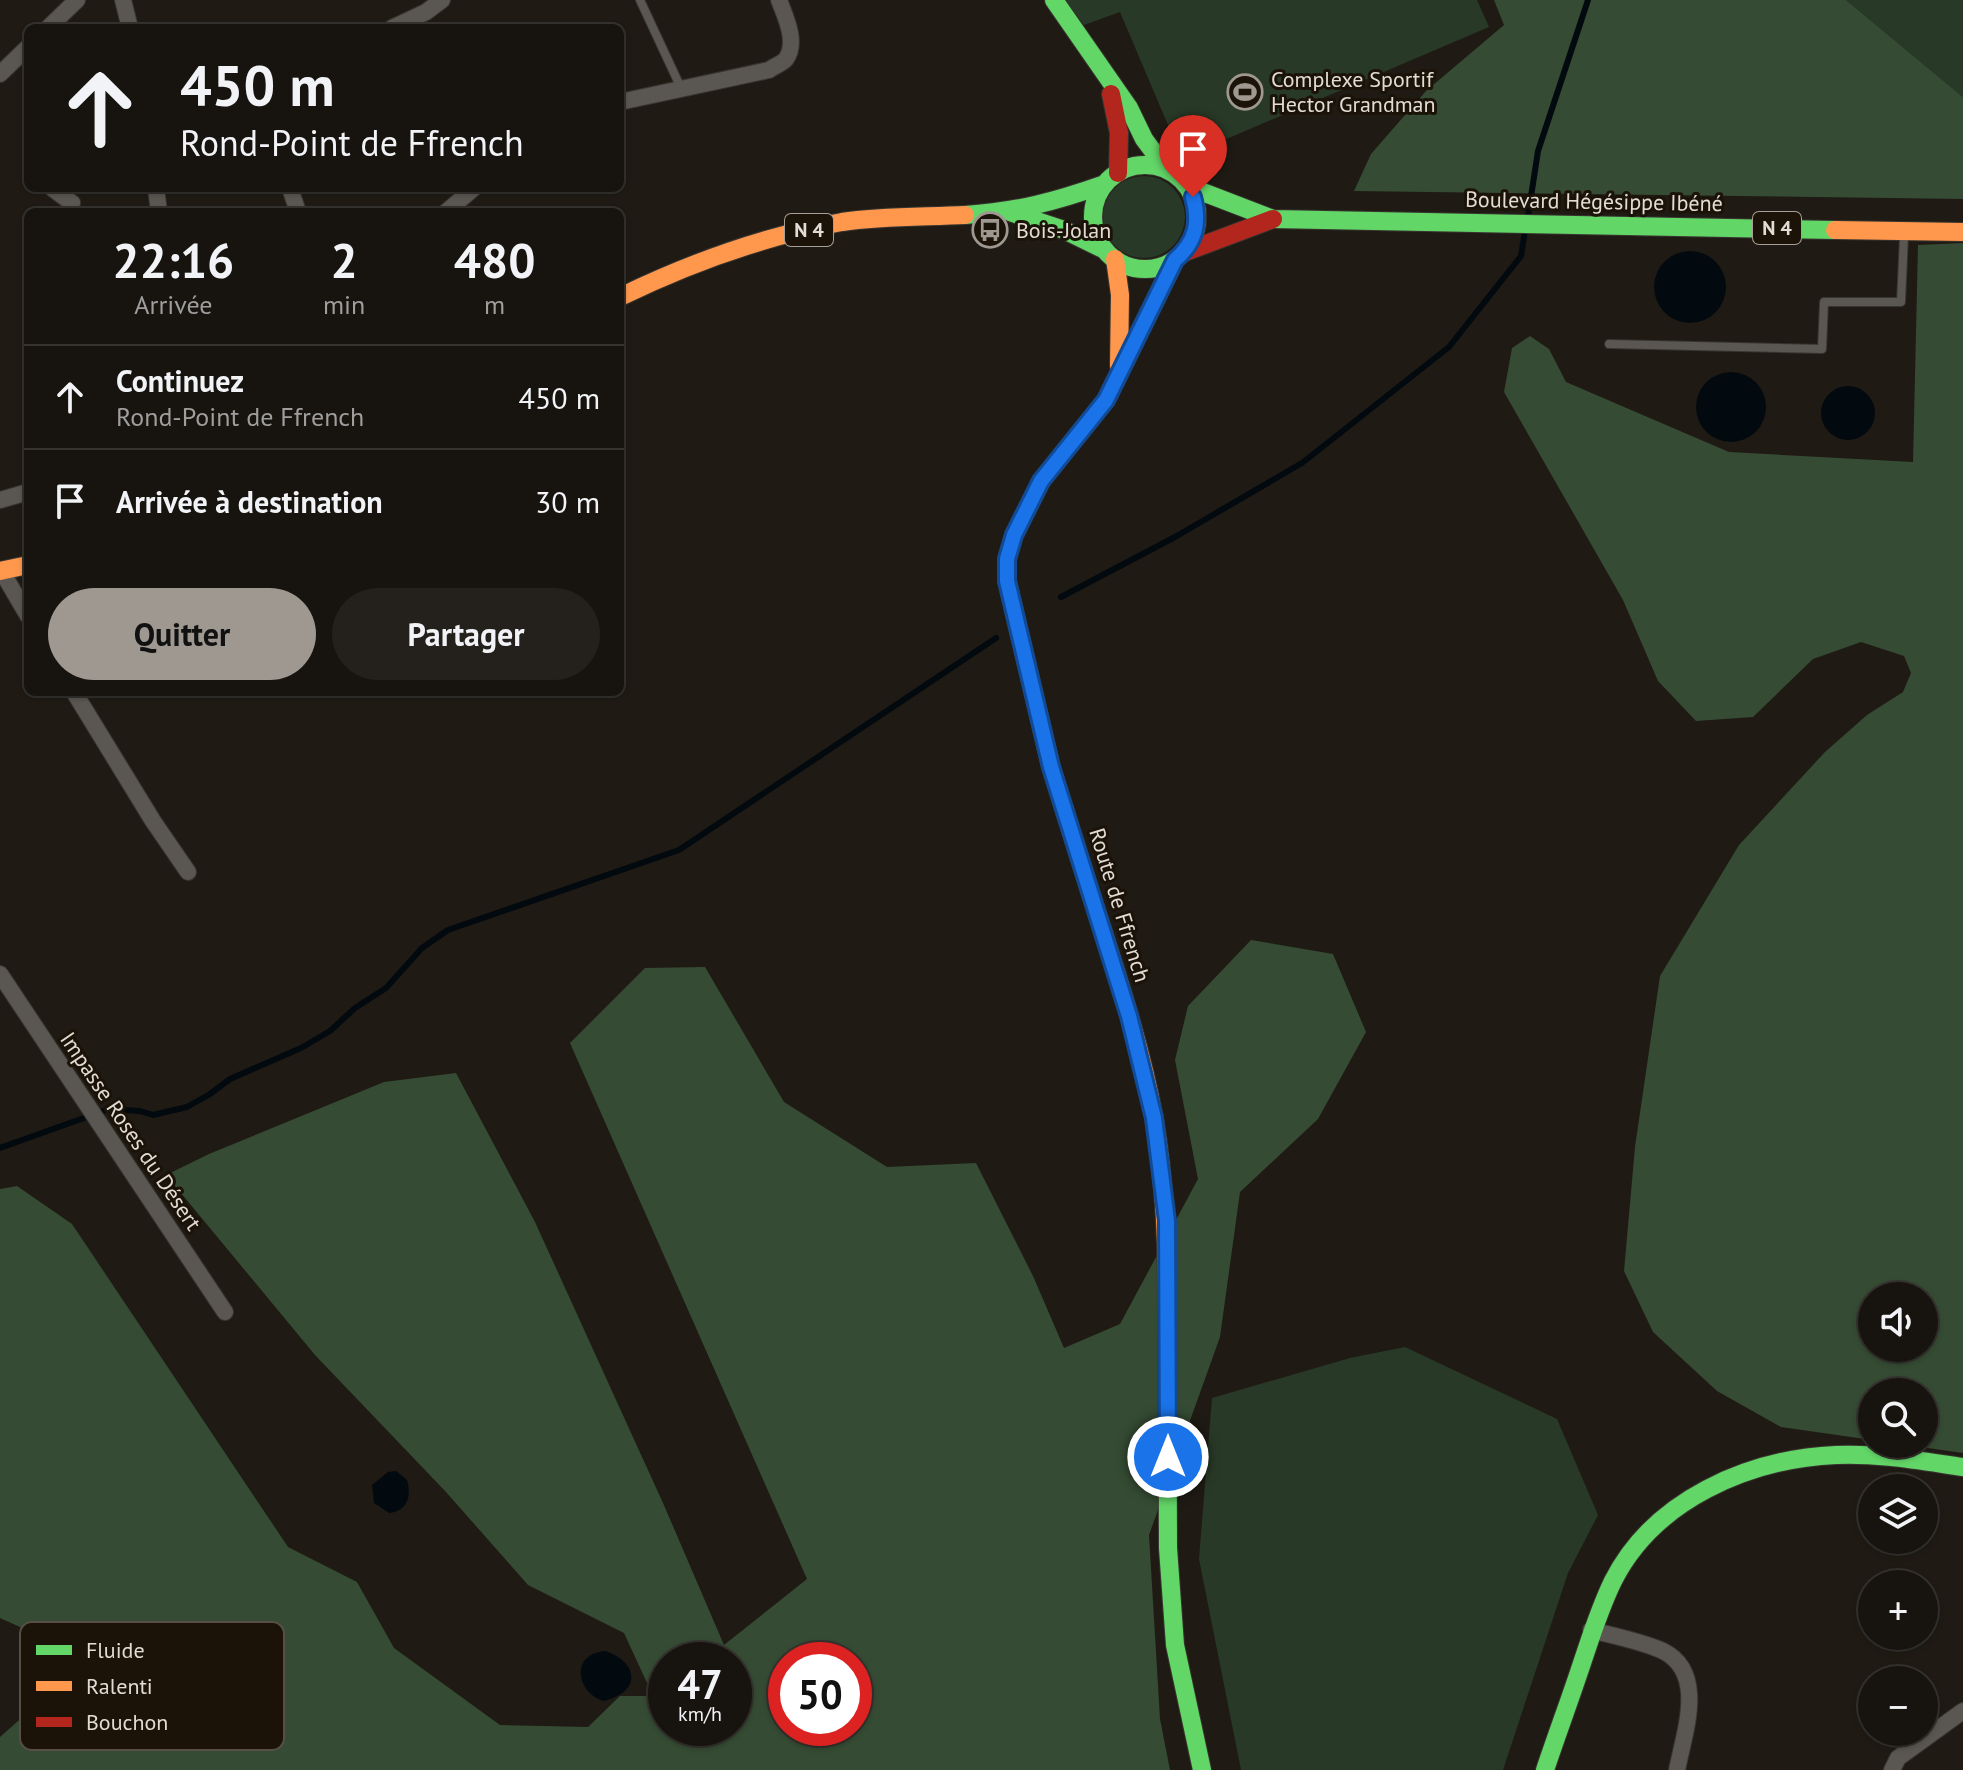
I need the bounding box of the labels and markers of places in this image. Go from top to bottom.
place label: Complexe Sportif Hector Grandman [1271,65,1436,118]
sports icon: Complexe Sportif Hector Grandman [1226,73,1264,111]
pin [1159,115,1227,197]
bus stop icon: Bois-Jolan [971,211,1009,249]
place label: Bois-Jolan [1016,216,1111,244]

